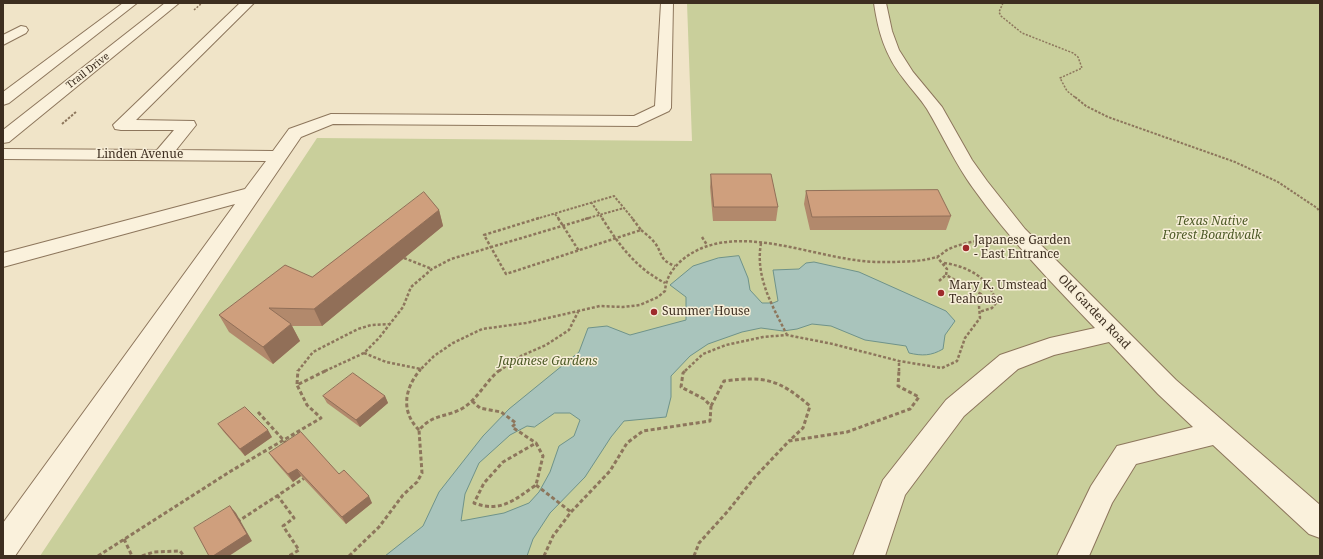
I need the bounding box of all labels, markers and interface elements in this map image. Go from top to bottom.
street label: Trail Drive [64,50,112,92]
street label: Linden Avenue [97,148,183,162]
park label: Texas Native Forest Boardwalk [1162,215,1262,243]
place label: Japanese Garden - East Entrance [974,234,1071,262]
marker: Japanese Garden - East Entrance [961,243,971,253]
street label: Old Garden Road [1055,272,1133,352]
place label: Mary K. Umstead Teahouse [949,279,1047,307]
marker: Mary K. Umstead Teahouse [936,288,946,298]
place label: Summer House [662,305,750,319]
marker: Summer House [649,307,659,317]
park label: Japanese Gardens [498,355,598,369]

